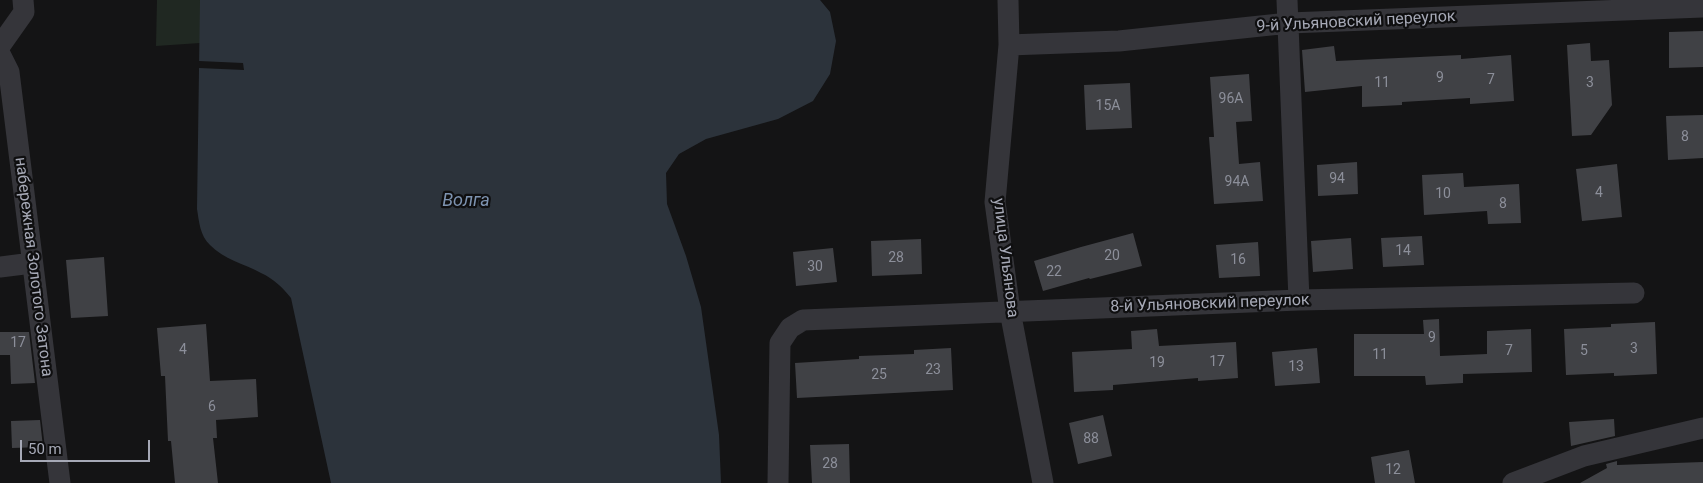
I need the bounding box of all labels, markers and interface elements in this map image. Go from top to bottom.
street label: 9-й Ульяновский переулок [1256,7,1456,37]
house number: 9 [1436,70,1444,86]
house number: 7 [1487,72,1495,88]
house number: 11 [1374,75,1390,91]
house number: 3 [1586,75,1594,91]
house number: 96А [1219,91,1243,107]
house number: 15А [1096,98,1120,114]
house number: 8 [1681,129,1689,145]
street label: набережная Золотого Затона [10,156,56,378]
house number: 94 [1329,171,1345,187]
house number: 94А [1225,174,1249,190]
house number: 4 [1595,185,1603,201]
house number: 10 [1435,186,1451,202]
water label: Волга [442,190,490,212]
house number: 8 [1499,196,1507,212]
street label: улица Ульянова [988,197,1022,319]
house number: 14 [1395,243,1411,259]
house number: 20 [1104,248,1120,264]
house number: 28 [888,250,904,266]
house number: 16 [1230,252,1246,268]
house number: 30 [807,259,823,275]
house number: 22 [1046,264,1062,280]
street label: 8-й Ульяновский переулок [1110,291,1310,317]
house number: 9 [1428,330,1436,346]
house number: 17 [10,335,26,351]
house number: 3 [1630,341,1638,357]
house number: 4 [179,342,187,358]
house number: 7 [1505,343,1513,359]
house number: 5 [1580,343,1588,359]
house number: 11 [1372,347,1388,363]
house number: 17 [1209,354,1225,370]
house number: 19 [1149,355,1165,371]
house number: 13 [1288,359,1304,375]
house number: 23 [925,362,941,378]
house number: 25 [871,367,887,383]
house number: 6 [208,399,216,415]
scale bar [22,430,152,462]
house number: 88 [1083,431,1099,447]
text: 50 m [28,440,62,458]
house number: 28 [822,456,838,472]
house number: 12 [1385,462,1401,478]

